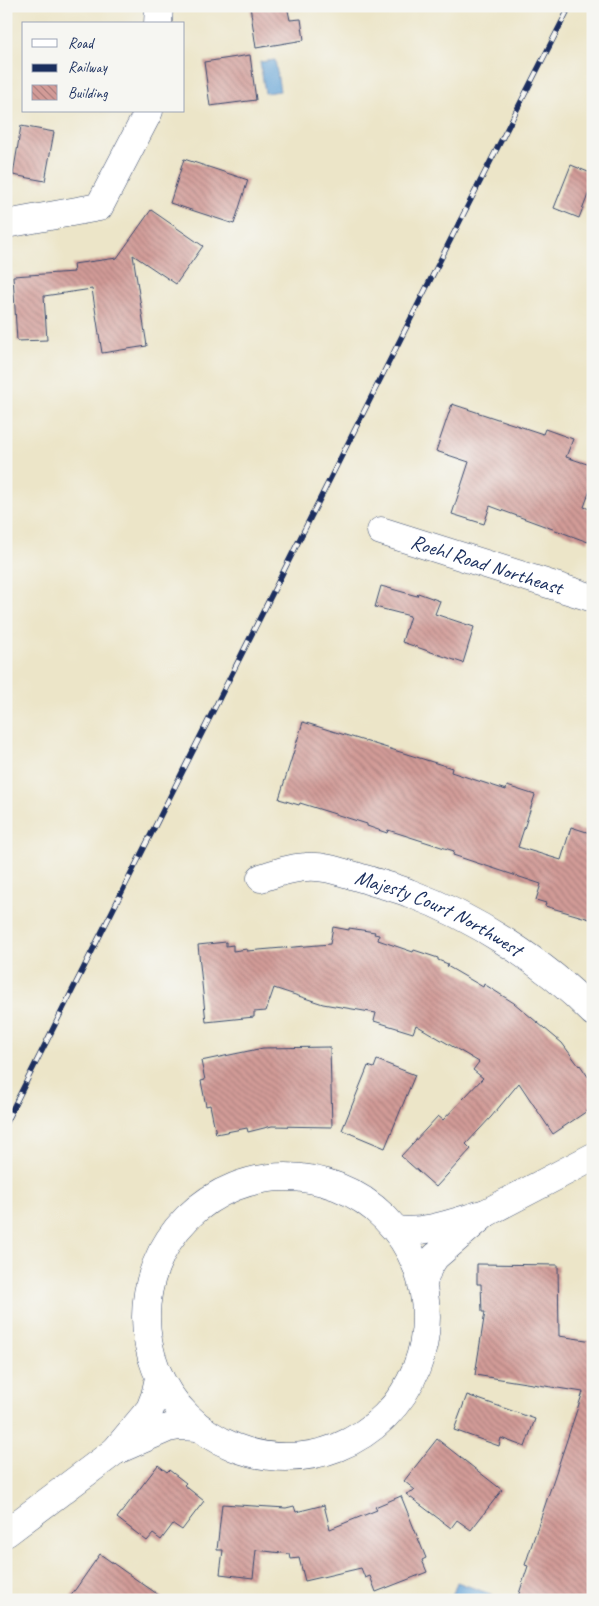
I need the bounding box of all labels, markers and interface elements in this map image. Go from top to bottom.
legend [22,22,185,112]
text: Road [68,34,95,53]
text: Railway [68,58,109,77]
text: Building [68,84,108,103]
street label: Roehl Road Northeast [408,528,568,601]
street label: Majesty Court Northwest [352,864,530,964]

